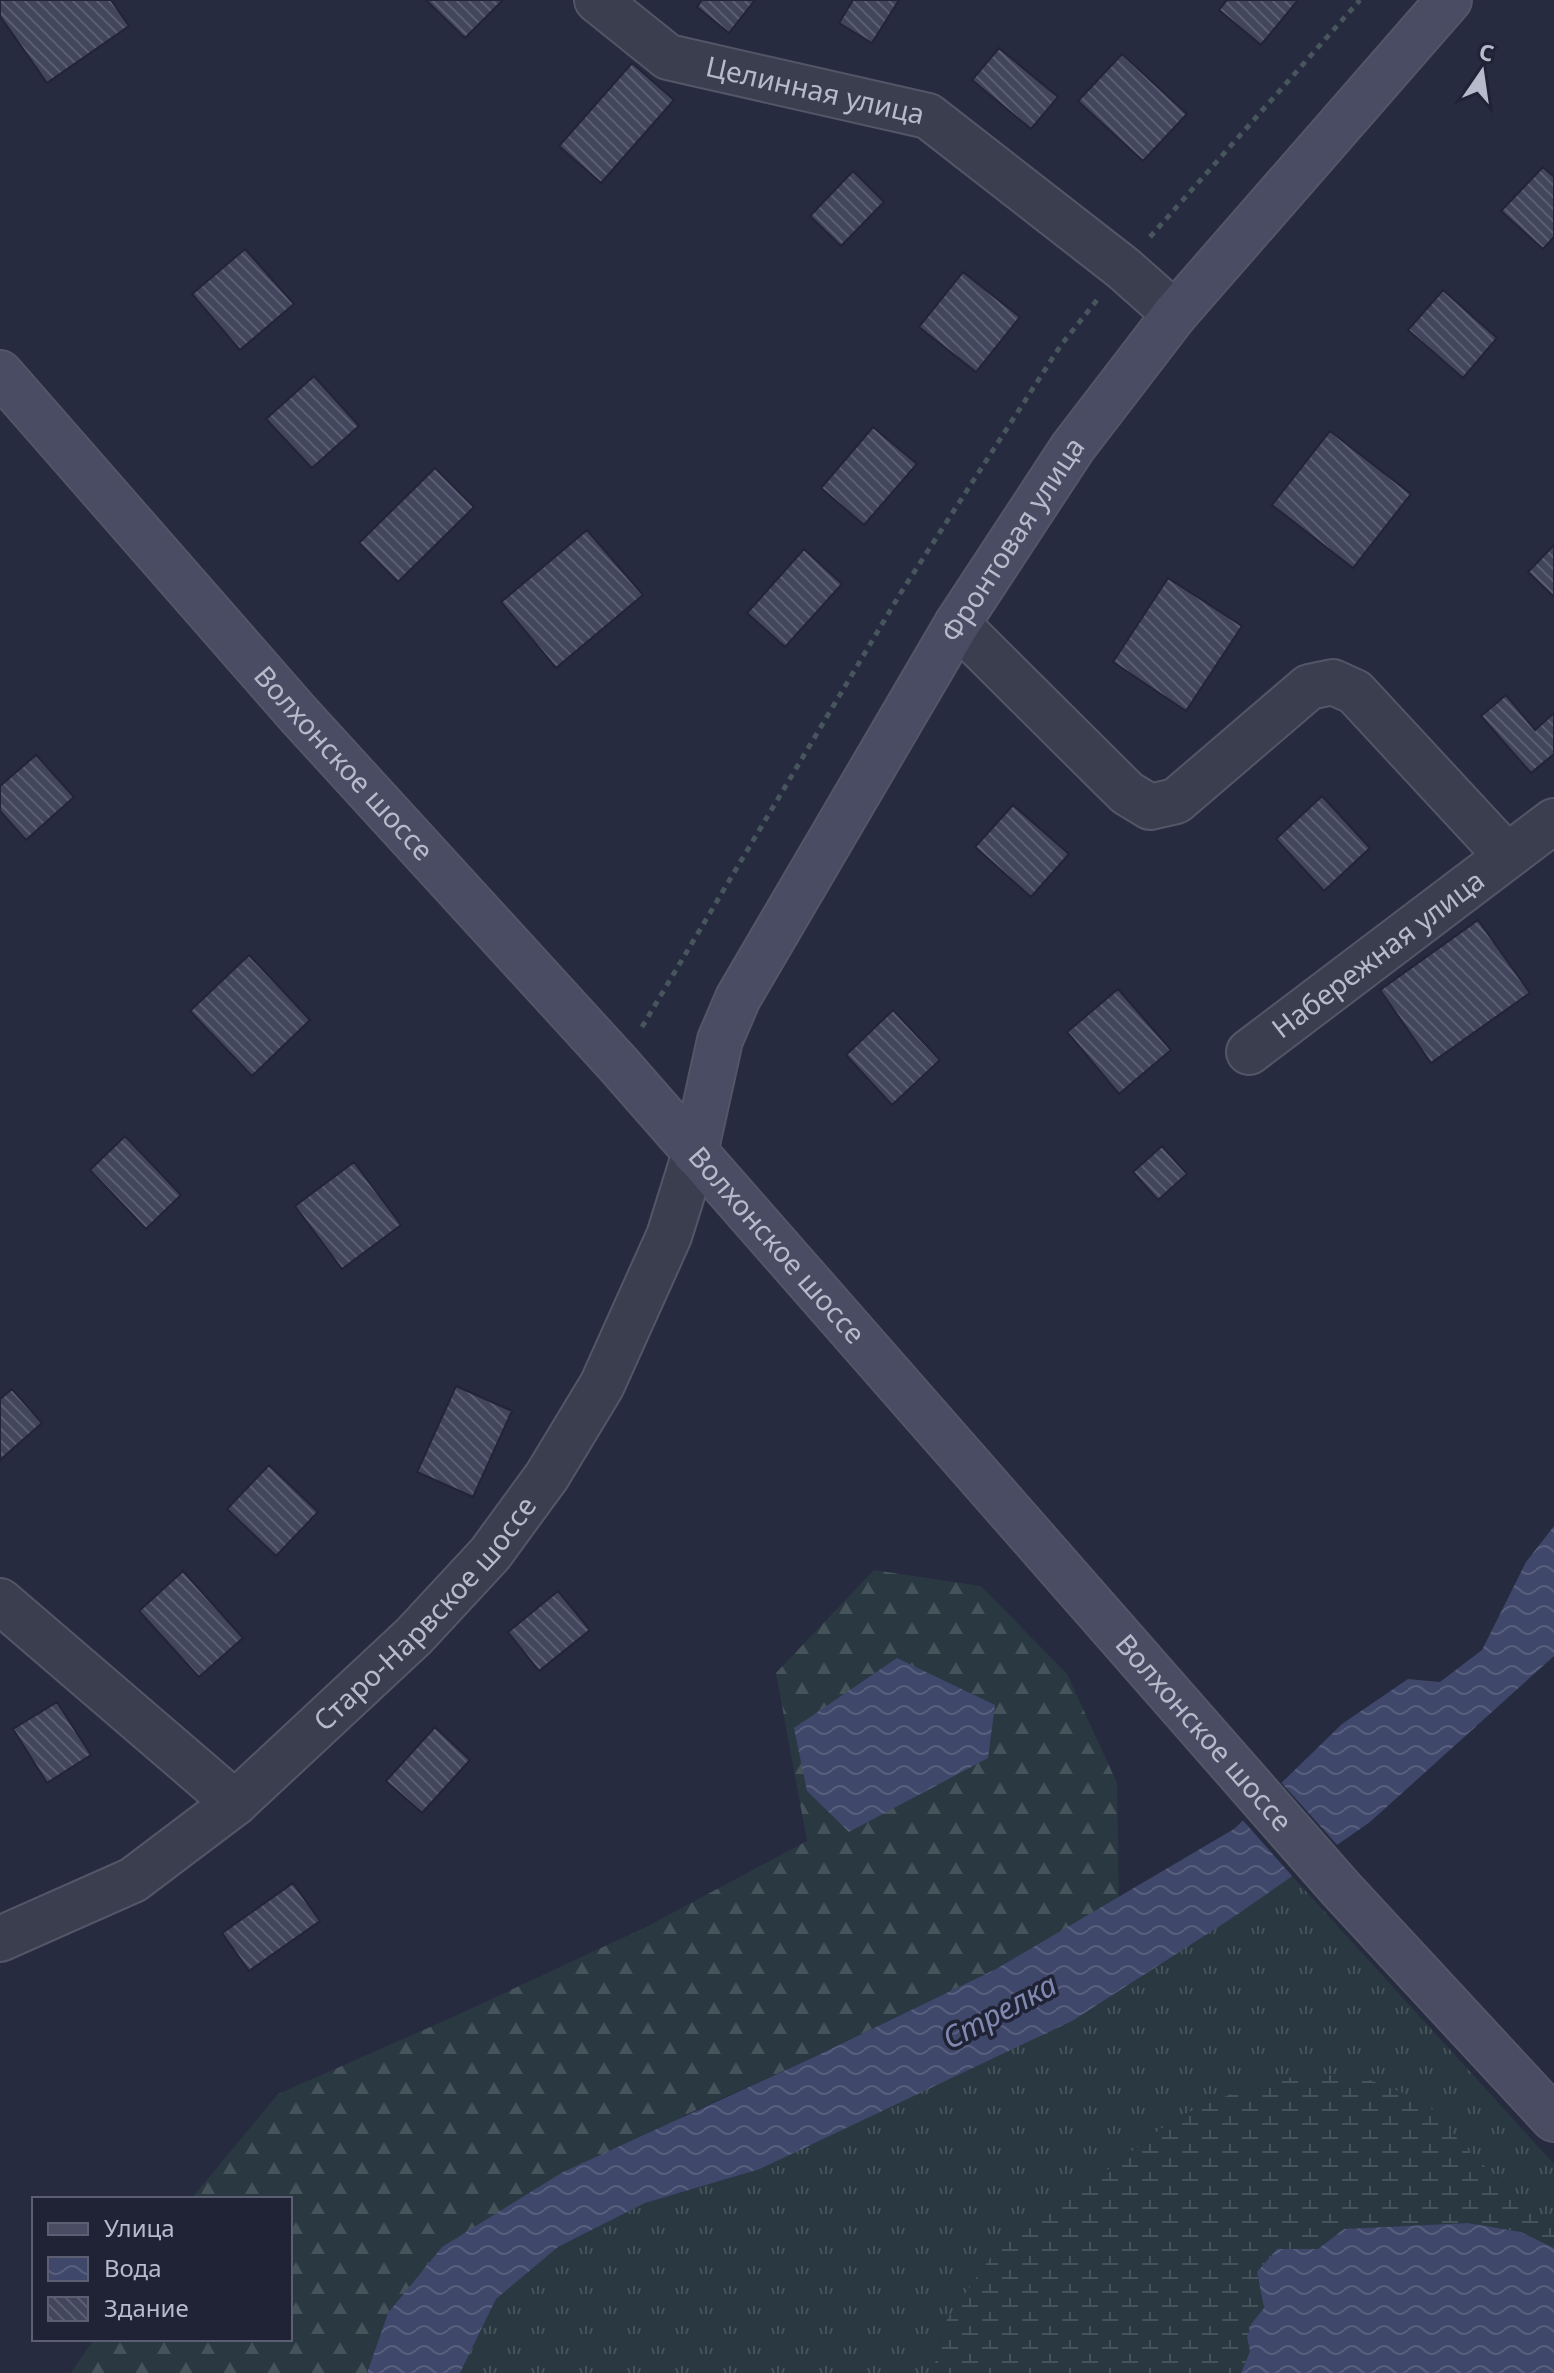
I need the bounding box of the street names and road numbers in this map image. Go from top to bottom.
street label: Целинная улица [703,46,928,133]
street label: Фронтовая улица [931,428,1092,648]
street label: Волхонское шоссе [246,657,443,868]
street label: Набережная улица [1263,861,1492,1046]
street label: Волхонское шоссе [681,1138,874,1351]
street label: Старо-Нарвское шоссе [304,1488,544,1739]
street label: Волхонское шоссе [1108,1625,1301,1839]

